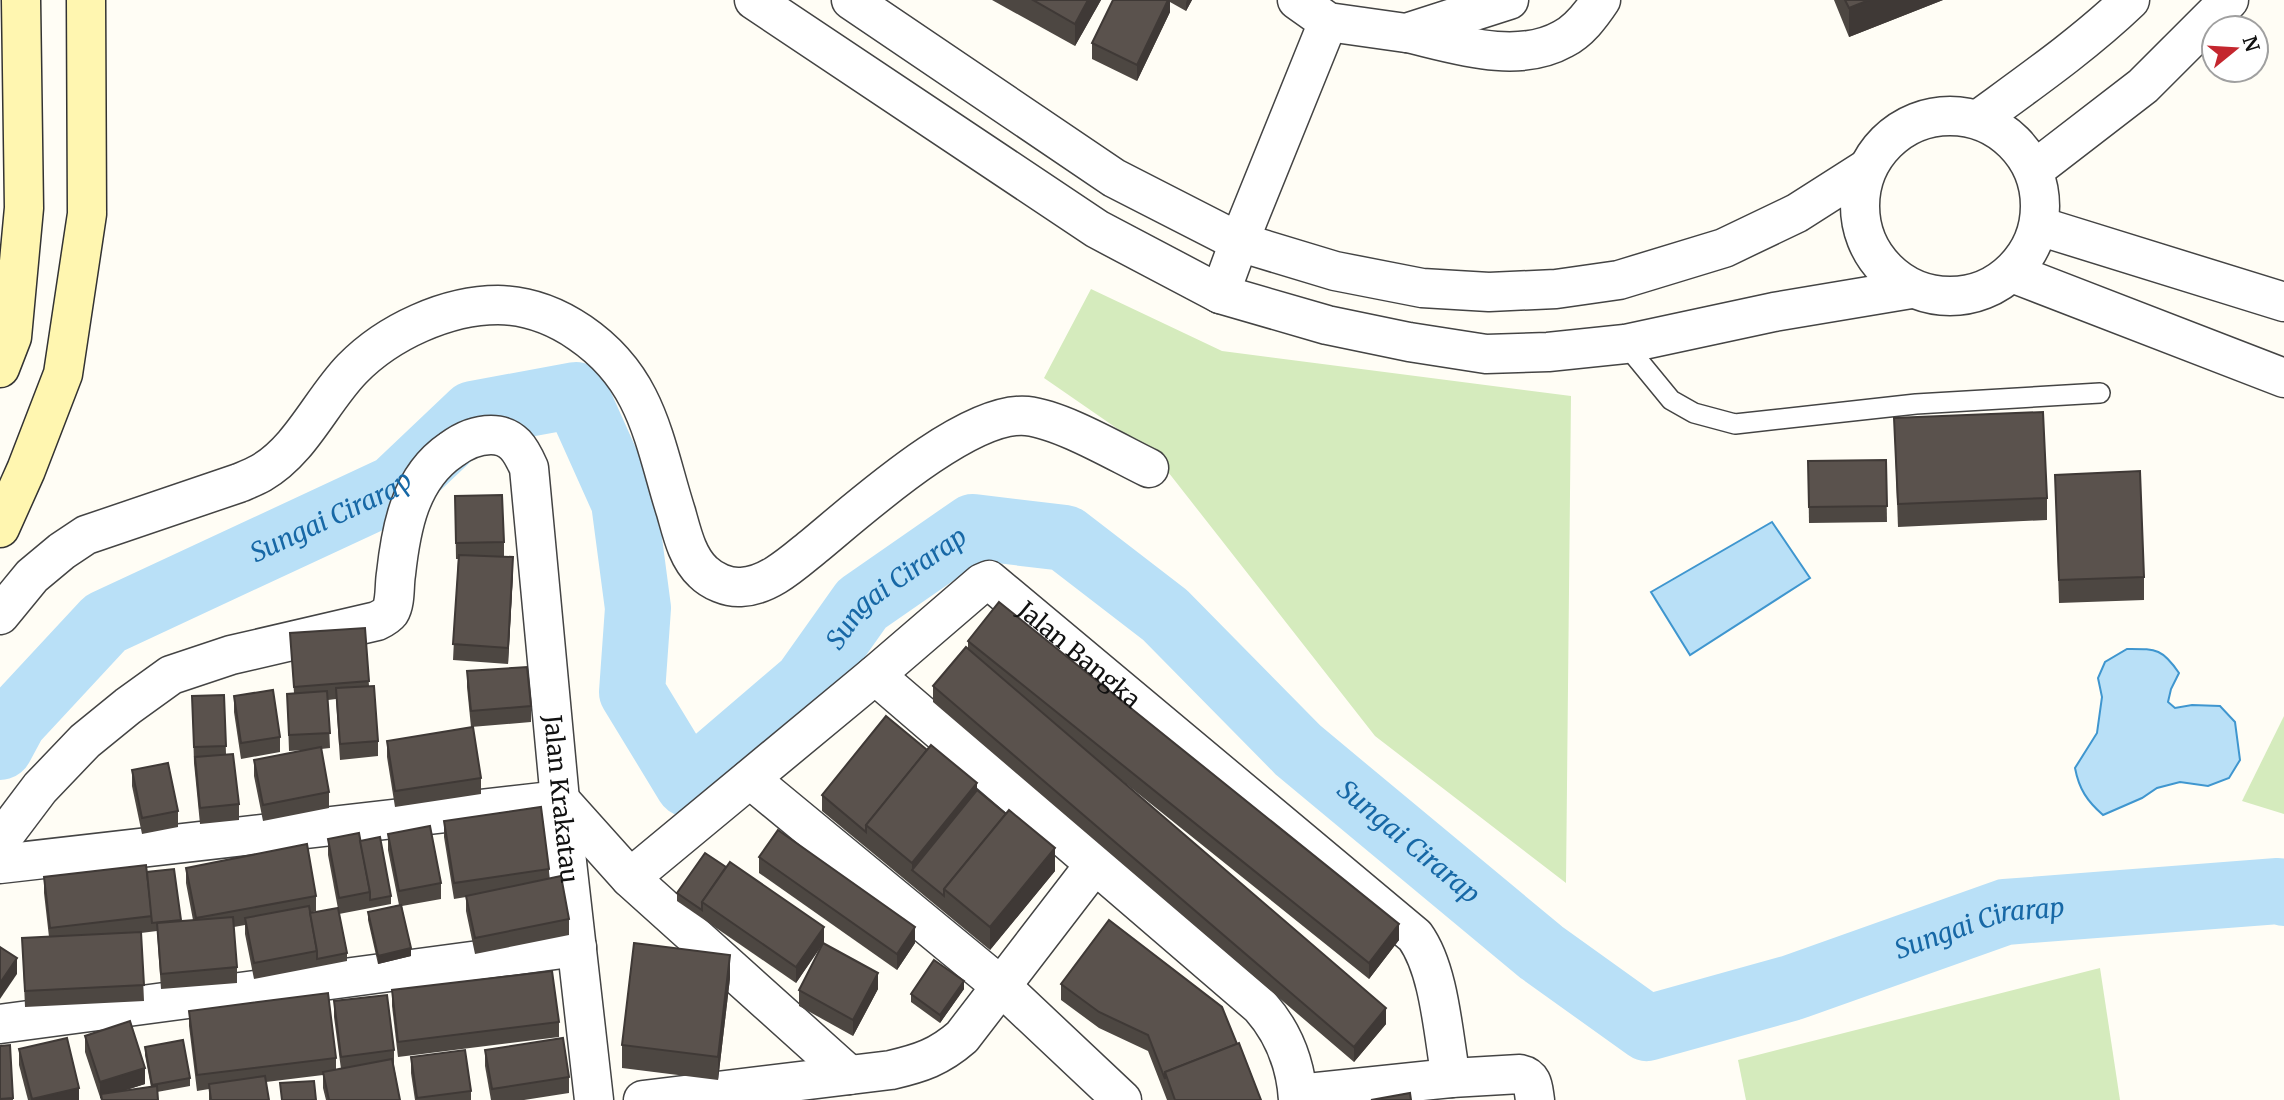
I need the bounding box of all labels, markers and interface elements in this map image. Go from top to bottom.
north arrow [2200,14,2270,84]
text: N [2237,33,2265,55]
water label: Sungai Cirarap [245,464,419,569]
water label: Sungai Cirarap [818,519,973,655]
street label: Jalan Bangka [1011,594,1147,715]
street label: Jalan Krakatau [537,713,585,885]
water label: Sungai Cirarap [1331,773,1487,910]
water label: Sungai Cirarap [1890,890,2066,966]

